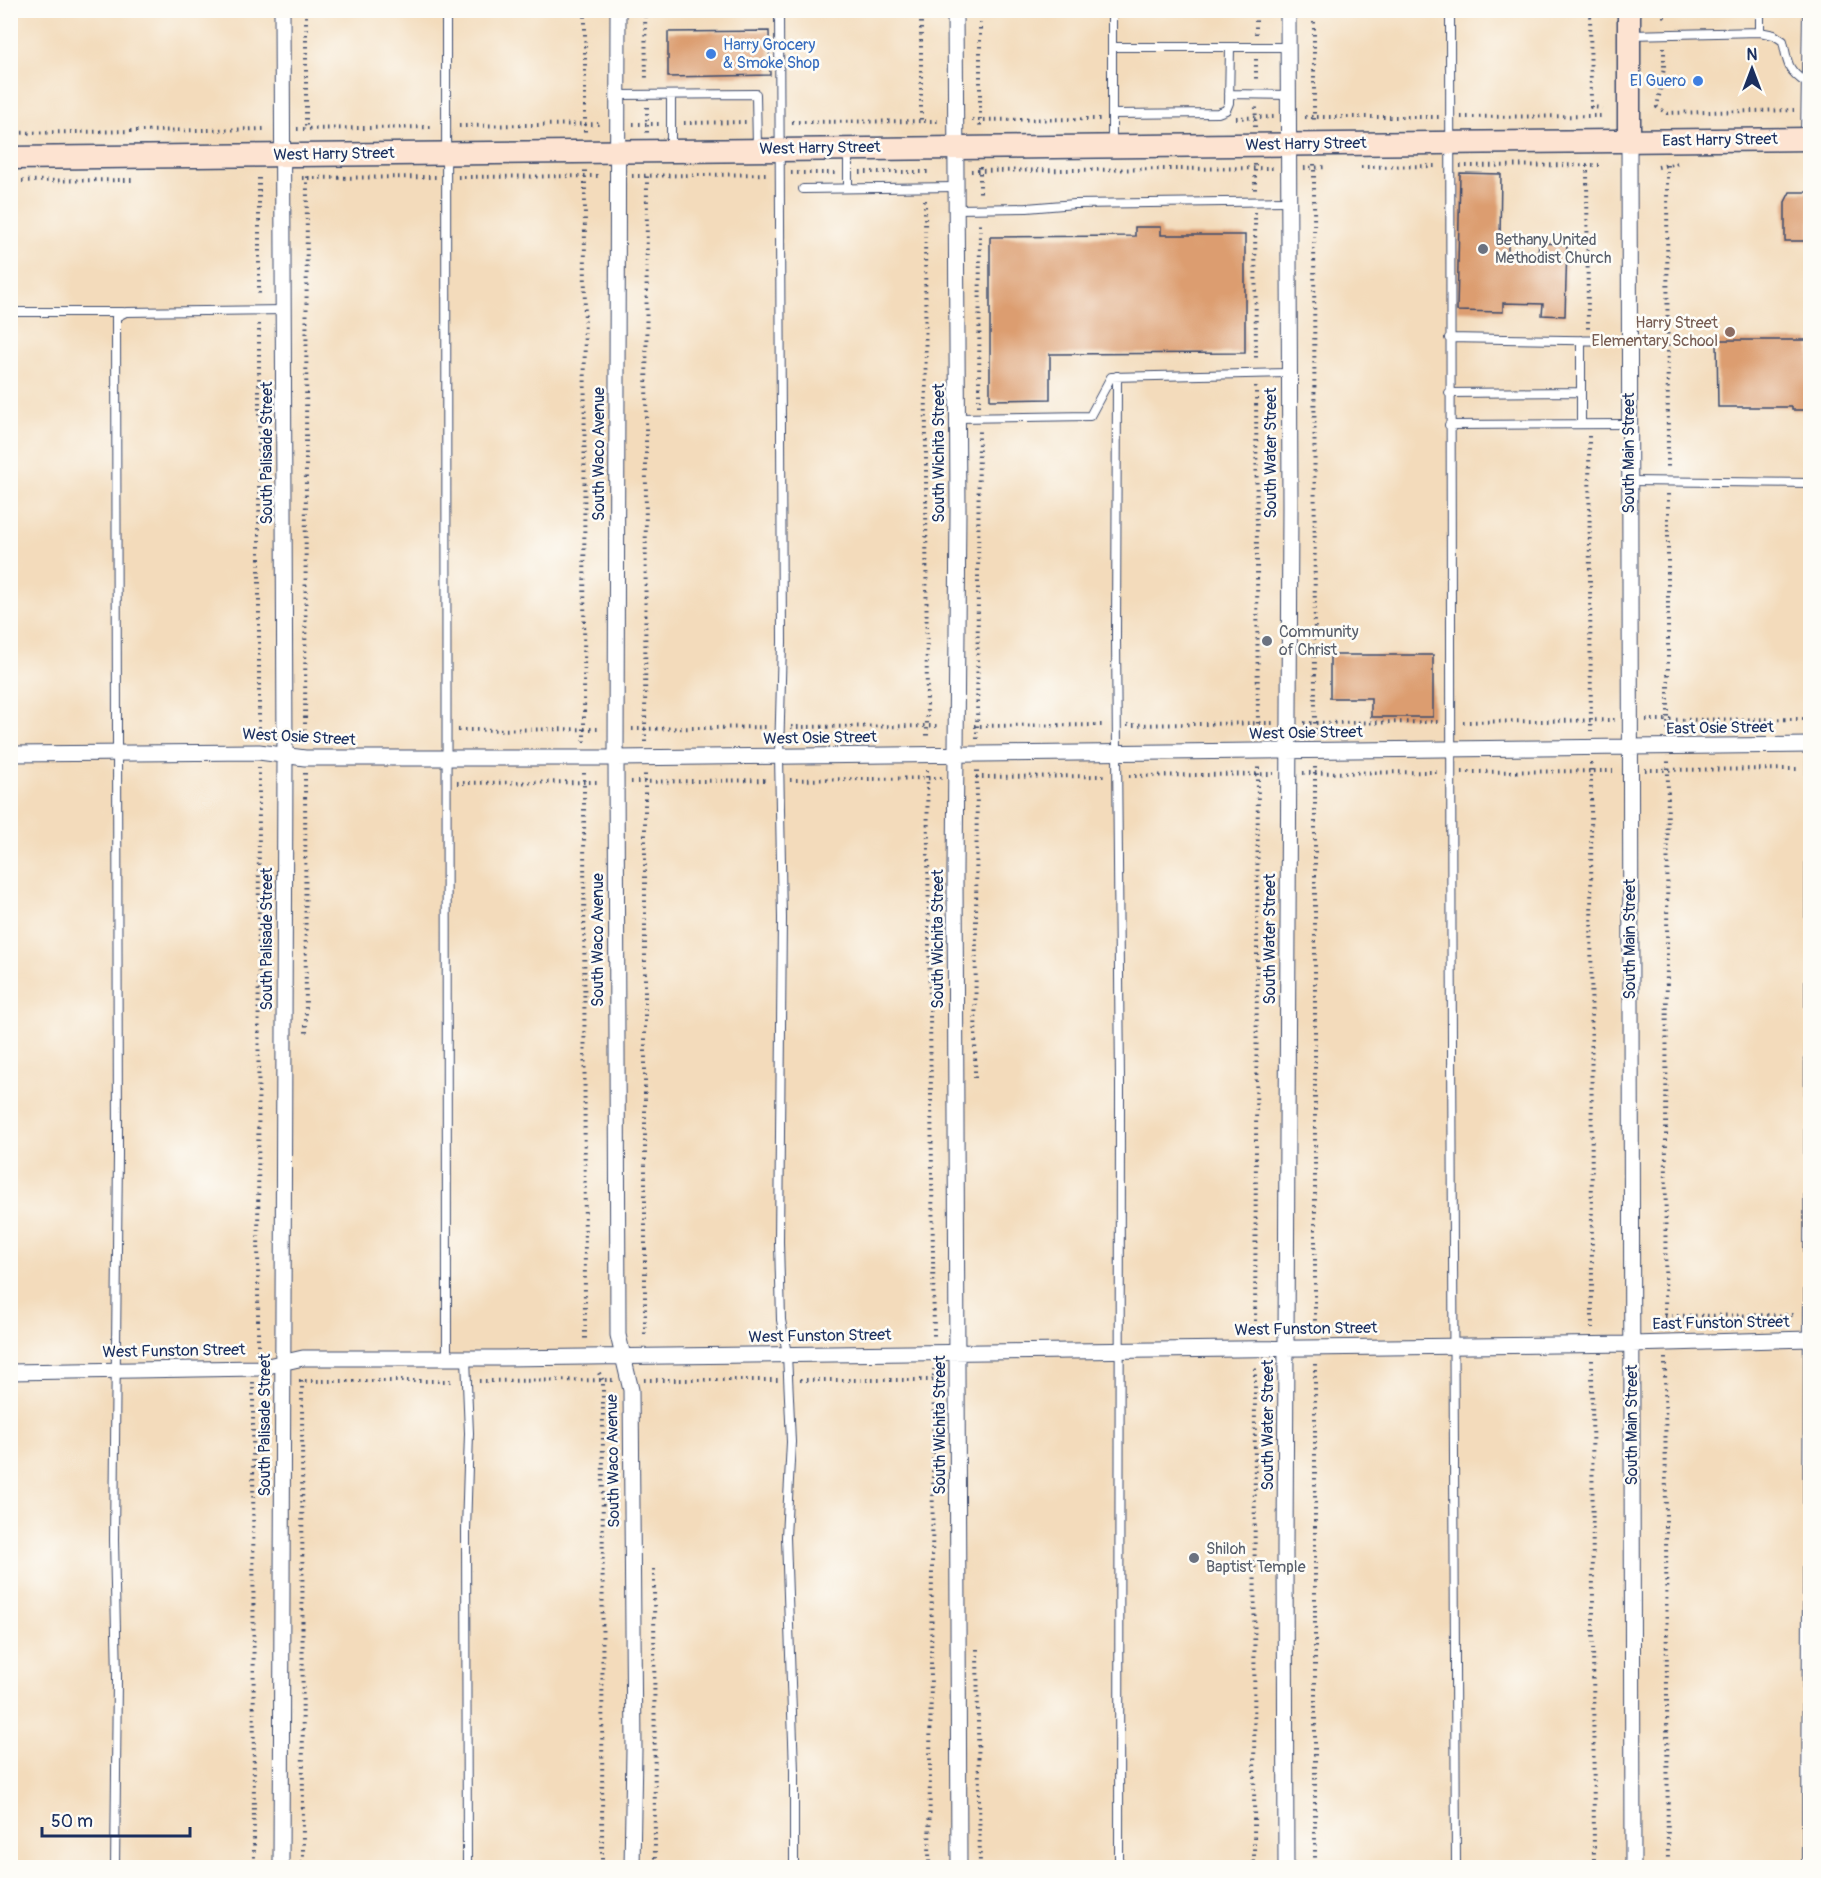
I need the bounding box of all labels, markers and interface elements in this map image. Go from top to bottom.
place label: Harry Grocery & Smoke Shop [723,35,820,73]
north arrow [1722,39,1782,99]
text: N [1747,45,1758,65]
marker: Harry Grocery & Smoke Shop [704,47,718,61]
place label: El Guero [1630,71,1686,91]
marker: El Guero [1691,74,1705,88]
street label: East Harry Street [1662,129,1778,151]
street label: West Harry Street [1245,133,1367,155]
street label: West Harry Street [759,137,881,159]
street label: West Harry Street [273,143,395,165]
place label: Bethany United Methodist Church [1495,230,1612,268]
marker: Bethany United Methodist Church [1476,242,1490,256]
place label: Harry Street Elementary School [1592,313,1719,351]
marker: Harry Street Elementary School [1723,325,1737,339]
street label: South Palisade Street [257,381,277,525]
street label: South Wichita Street [929,383,949,523]
street label: South Waco Avenue [589,387,609,521]
street label: South Water Street [1261,387,1281,518]
street label: South Main Street [1619,392,1639,513]
place label: Community of Christ [1279,622,1359,660]
marker: Community of Christ [1260,634,1274,648]
street label: East Osie Street [1666,717,1775,739]
street label: West Osie Street [1249,722,1363,744]
street label: West Osie Street [242,724,357,750]
street label: West Osie Street [763,727,877,749]
street label: South Palisade Street [257,867,277,1011]
street label: South Wichita Street [928,869,948,1009]
street label: South Waco Avenue [588,873,608,1007]
street label: South Water Street [1260,873,1280,1004]
street label: South Main Street [1620,878,1640,999]
street label: East Funston Street [1652,1312,1790,1334]
street label: West Funston Street [1234,1318,1378,1340]
street label: West Funston Street [748,1325,892,1347]
street label: West Funston Street [102,1340,246,1362]
street label: South Palisade Street [255,1353,275,1497]
street label: South Wichita Street [930,1355,950,1495]
street label: South Water Street [1258,1359,1278,1490]
street label: South Main Street [1622,1364,1642,1485]
street label: South Waco Avenue [602,1394,624,1528]
place label: Shiloh Baptist Temple [1206,1539,1306,1577]
marker: Shiloh Baptist Temple [1187,1551,1201,1565]
scale bar [42,1800,190,1838]
text: 50 m [51,1810,93,1833]

